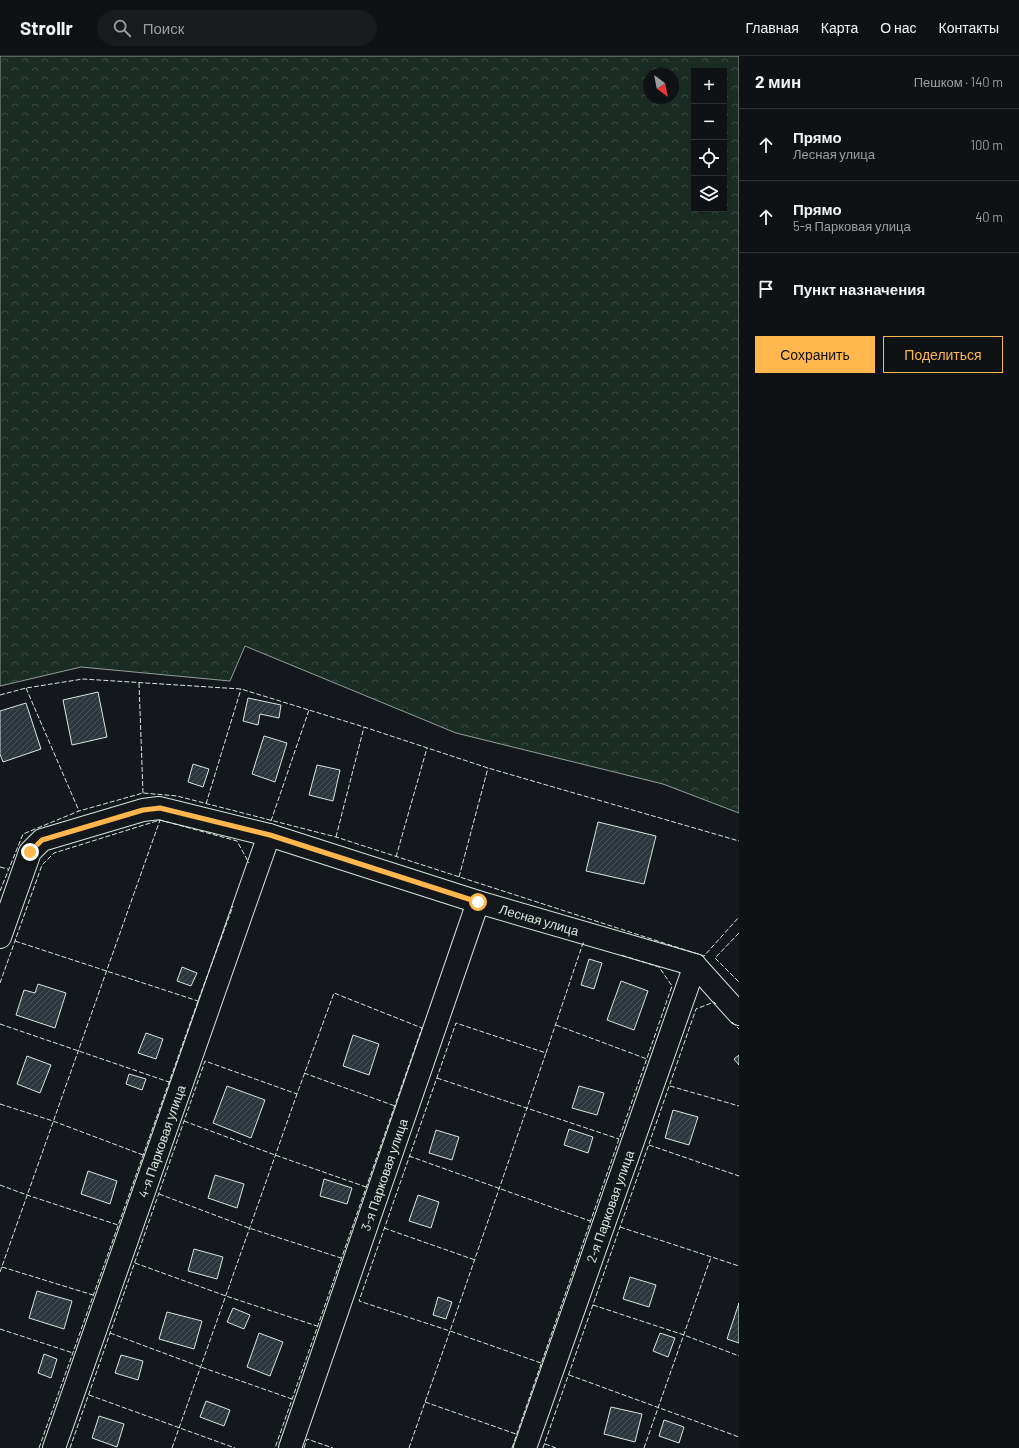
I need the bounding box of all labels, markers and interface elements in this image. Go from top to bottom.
search box [97,10,377,46]
text: Strollr [20,16,73,39]
icon: search [111,17,133,39]
text: Поиск [143,19,184,37]
text: Главная [746,19,799,36]
text: Карта [821,19,858,36]
text: О нас [880,19,917,36]
text: Контакты [939,19,999,36]
north arrow [643,68,679,104]
map controls [691,68,727,212]
button: + [691,68,727,104]
text: 2 мин [755,71,801,91]
text: Пешком · 140 m [914,74,1003,90]
button: − [691,104,727,140]
text: Прямо [793,128,842,146]
icon: ahead [755,134,777,156]
text: 100 m [970,137,1003,153]
button: locate [691,140,727,176]
text: Лесная улица [793,146,875,162]
button: layers [691,176,727,212]
text: Прямо [793,200,842,218]
icon: ahead [755,206,777,228]
text: 40 m [975,209,1003,225]
text: 5-я Парковая улица [793,218,911,234]
icon: arrive [755,278,777,300]
text: Пункт назначения [793,280,925,298]
button: Сохранить [755,336,875,373]
button: Поделиться [883,336,1003,373]
route end [21,843,39,861]
route start [469,893,487,911]
street label: Лесная улица [497,901,582,939]
street label: 4-я Парковая улица [134,1082,189,1200]
street label: 3-я Парковая улица [357,1116,411,1233]
street label: 2-я Парковая улица [583,1147,637,1265]

